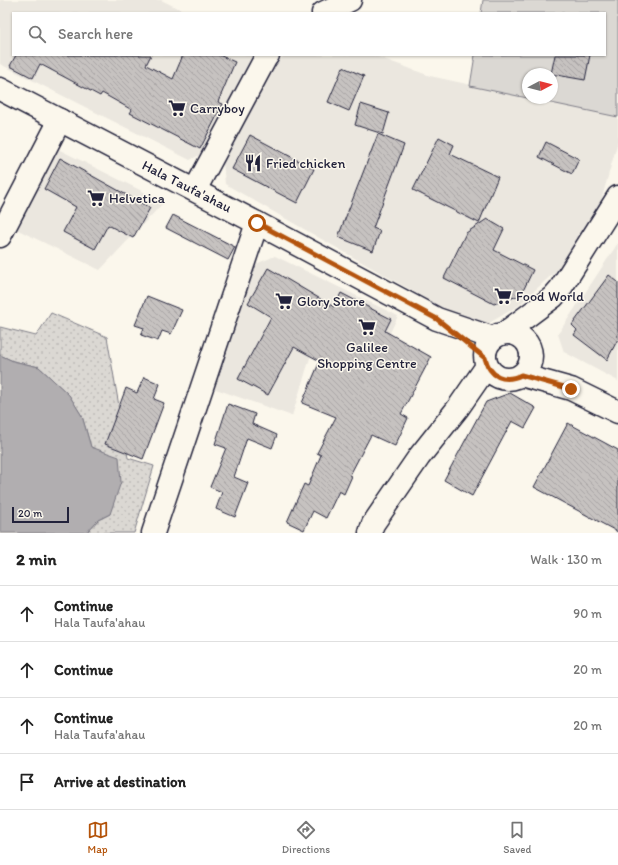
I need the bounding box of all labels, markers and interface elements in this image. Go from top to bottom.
search box [12,12,606,56]
icon: search [26,23,48,45]
text: Search here [58,25,133,43]
north arrow [522,68,558,104]
supermarket icon: Carryboy [167,98,187,118]
place label: Carryboy [190,100,245,117]
restaurant icon: Fried chicken [243,153,263,173]
place label: Fried chicken [266,155,345,172]
street label: Hala Taufa'ahau [139,157,235,216]
supermarket icon: Helvetica [86,188,106,208]
place label: Helvetica [109,190,166,207]
route start [248,214,266,232]
supermarket icon: Food World [493,286,513,306]
place label: Food World [516,288,584,305]
supermarket icon: Glory Store [274,291,294,311]
place label: Glory Store [297,293,365,310]
supermarket icon: Galilee Shopping Centre [357,317,377,337]
place label: Galilee Shopping Centre [317,339,417,372]
route end [562,380,580,398]
scale bar [12,505,69,524]
text: 20 m [18,507,42,520]
text: 2 min [16,549,56,569]
text: Walk · 130 m [530,552,602,567]
text: Continue [54,597,113,615]
icon: ahead [16,603,38,625]
text: 90 m [573,606,602,621]
text: Hala Taufa'ahau [54,615,145,630]
icon: ahead [16,659,38,681]
text: Continue [54,661,113,679]
text: 20 m [573,662,602,677]
text: Continue [54,709,113,727]
icon: ahead [16,715,38,737]
text: 20 m [573,718,602,733]
text: Hala Taufa'ahau [54,727,145,742]
icon: arrive [16,771,38,793]
text: Arrive at destination [54,773,186,791]
tab: Map [87,819,109,856]
tab: Directions [282,819,330,856]
tab: Saved [503,819,531,856]

